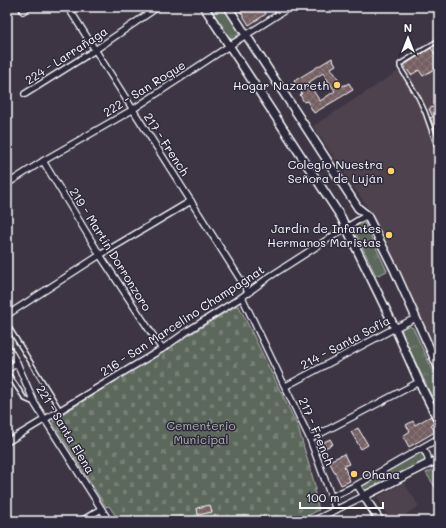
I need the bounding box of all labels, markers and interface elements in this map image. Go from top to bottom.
north arrow [388,18,428,58]
text: N [404,20,412,35]
street label: 224 - Larrañaga [22,22,110,88]
street label: 222 - San Roque [100,56,188,120]
place label: Hogar Nazareth [233,77,329,93]
marker: Hogar Nazareth [332,80,342,90]
street label: 217 - French [141,109,193,179]
place label: Colegio Nuestra Señora de Luján [288,156,383,186]
marker: Colegio Nuestra Señora de Luján [386,166,396,176]
street label: 219 - Martín Dorronzoro [66,184,156,314]
place label: Jardín de Infantes Hermanos Maristas [267,220,381,250]
marker: Jardín de Infantes Hermanos Maristas [384,230,394,240]
street label: 216 - San Marcelino Champagnat [97,261,267,379]
street label: 214 - Santa Sofía [297,312,393,372]
street label: 221 - Santa Elena [33,382,99,476]
street label: 217 - French [296,395,339,468]
park label: Cementerio Municipal [166,417,236,447]
place label: Ohana [362,466,400,482]
marker: Ohana [349,469,359,479]
scale bar [300,484,383,510]
text: 100 m [306,489,340,505]

